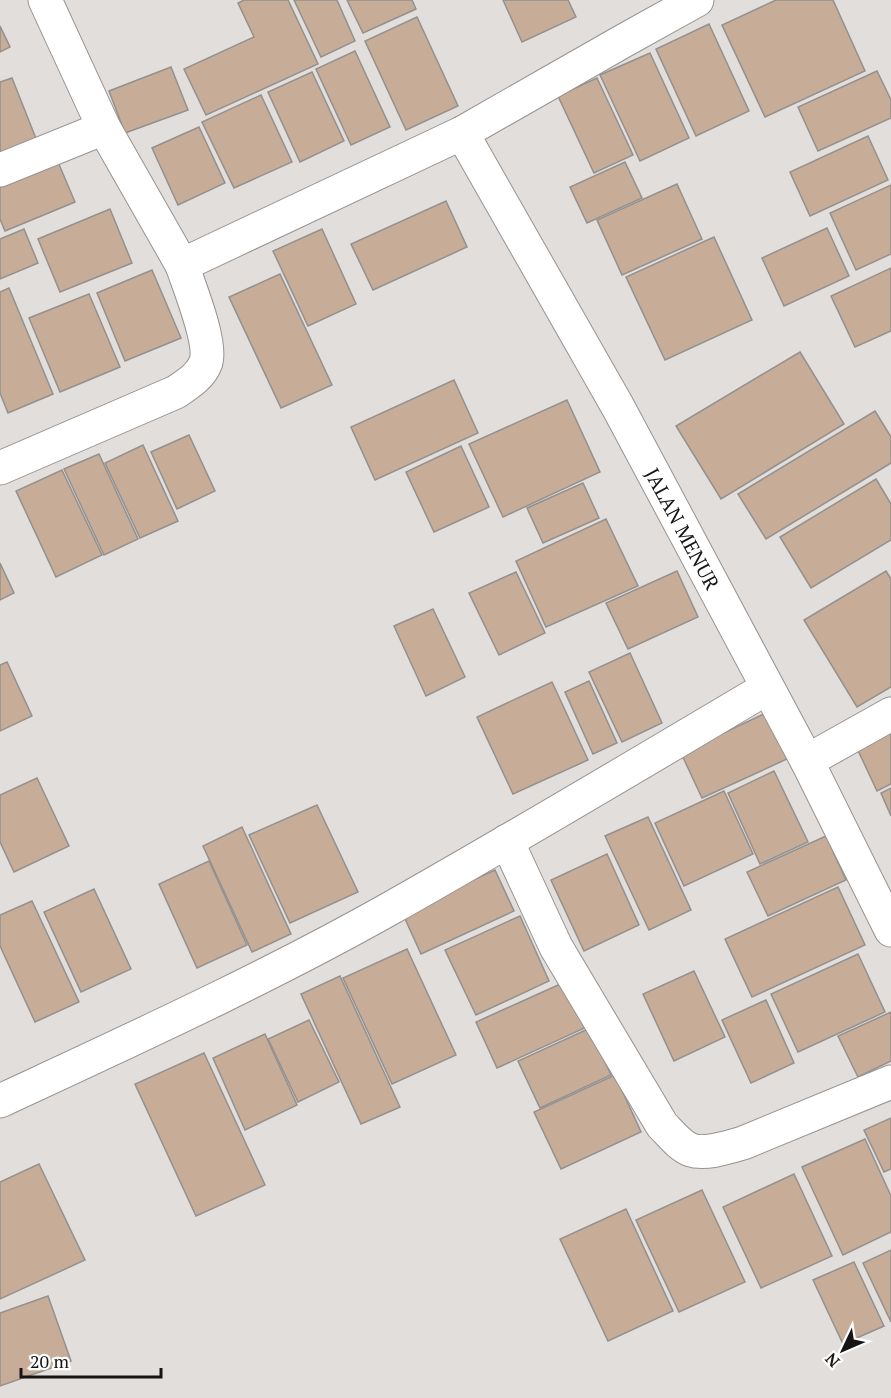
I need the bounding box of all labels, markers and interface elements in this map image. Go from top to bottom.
street label: JALAN MENUR [639,463,727,594]
north arrow [813,1320,873,1380]
scale bar [21,1341,160,1379]
text: N [820,1348,844,1372]
text: 20 m [30,1349,70,1373]

